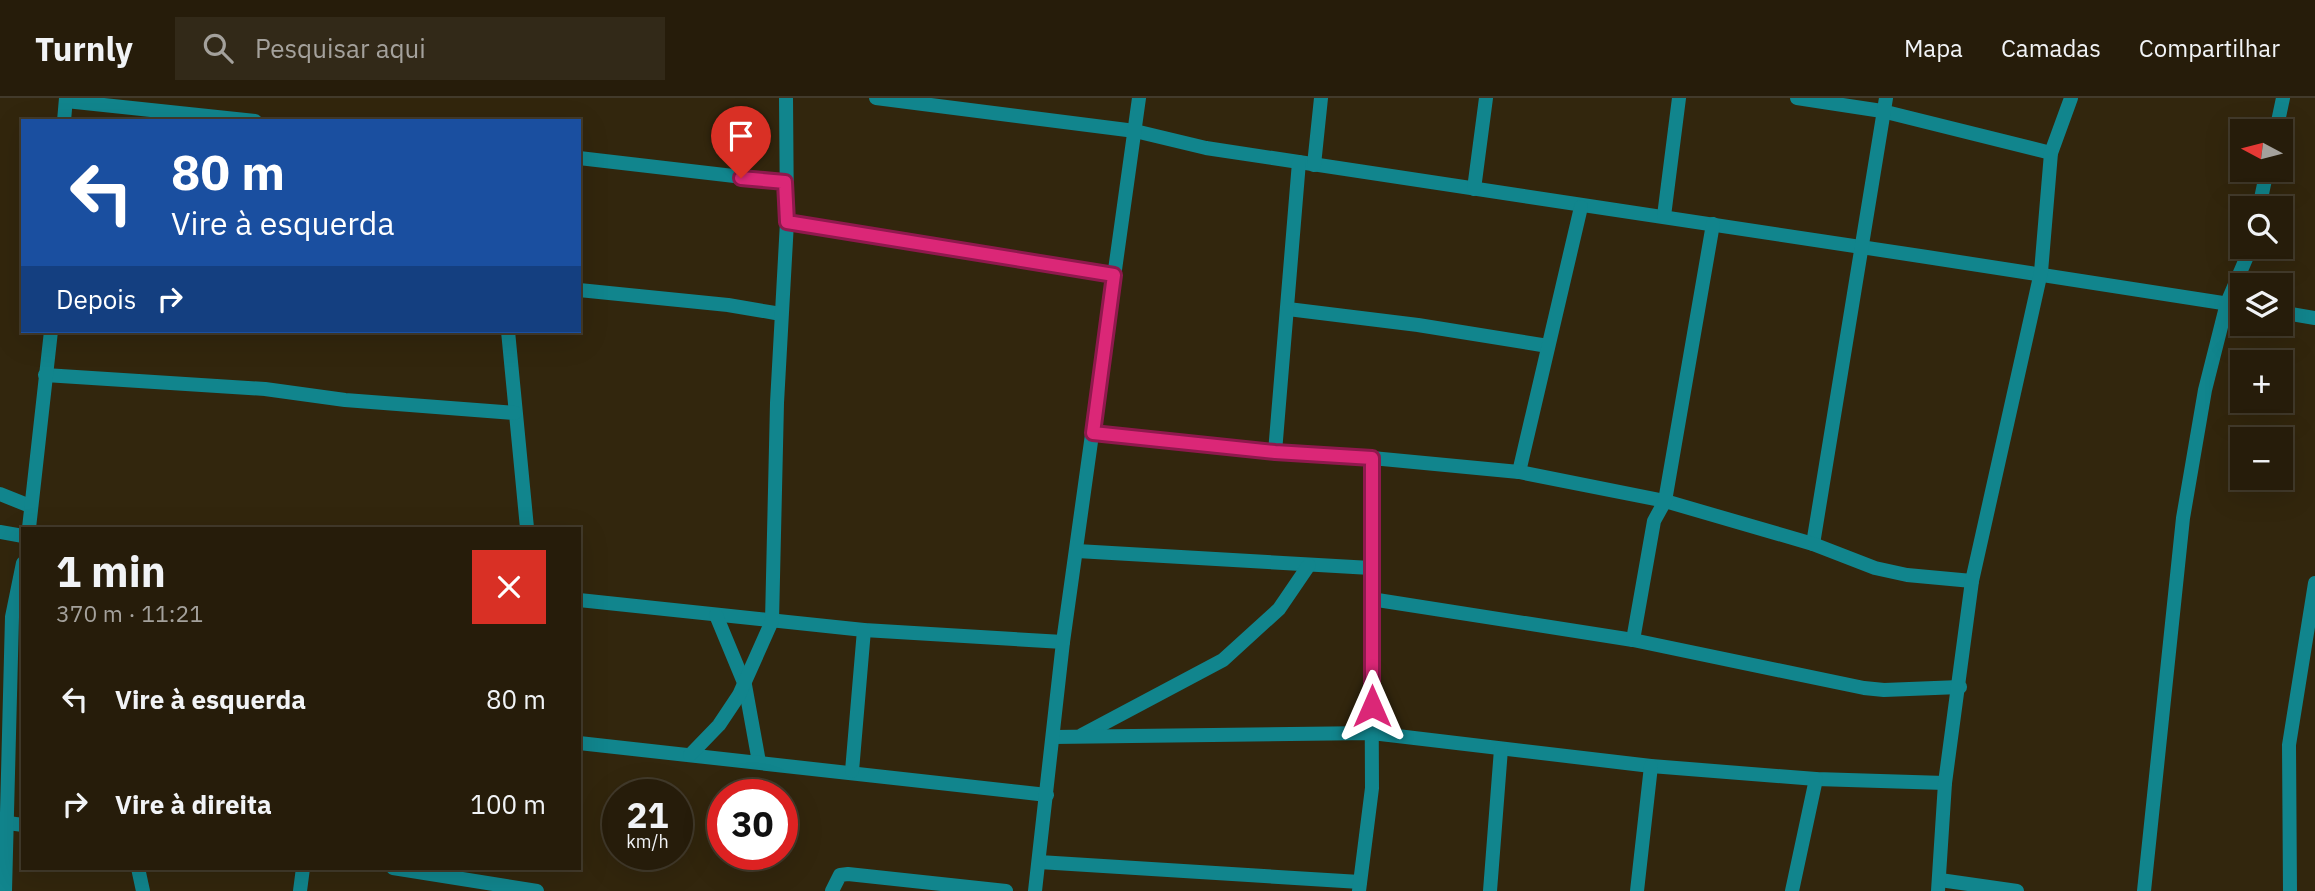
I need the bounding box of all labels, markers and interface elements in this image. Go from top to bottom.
search box [175,17,665,80]
text: Turnly [35,27,133,70]
icon: search [199,29,237,67]
text: Pesquisar aqui [255,31,426,65]
text: Mapa [1904,32,1963,64]
text: Camadas [2001,32,2101,64]
text: Compartilhar [2139,32,2280,64]
pin [711,106,771,178]
icon: arrive [722,117,760,155]
north arrow [2230,119,2292,182]
map controls [2230,119,2293,490]
text: 80 m [171,140,285,203]
icon: left [56,147,147,238]
button: search [2230,196,2293,259]
text: Vire à esquerda [171,202,395,244]
button: layers [2230,273,2293,336]
icon: right [151,280,189,318]
text: Depois [56,282,137,316]
button: + [2230,350,2293,413]
button: − [2230,427,2293,490]
text: 1 min [56,544,166,599]
button: close [472,550,546,624]
text: 370 m · 11:21 [56,598,203,628]
position arrow [1335,669,1409,743]
icon: left [56,680,94,718]
text: Vire à esquerda [115,682,306,716]
text: 80 m [486,682,546,716]
speed limit sign: 30 [707,779,798,870]
icon: right [56,785,94,823]
text: Vire à direita [115,787,272,821]
text: 100 m [470,787,546,821]
text: 21 [626,792,669,838]
text: km/h [626,830,669,853]

